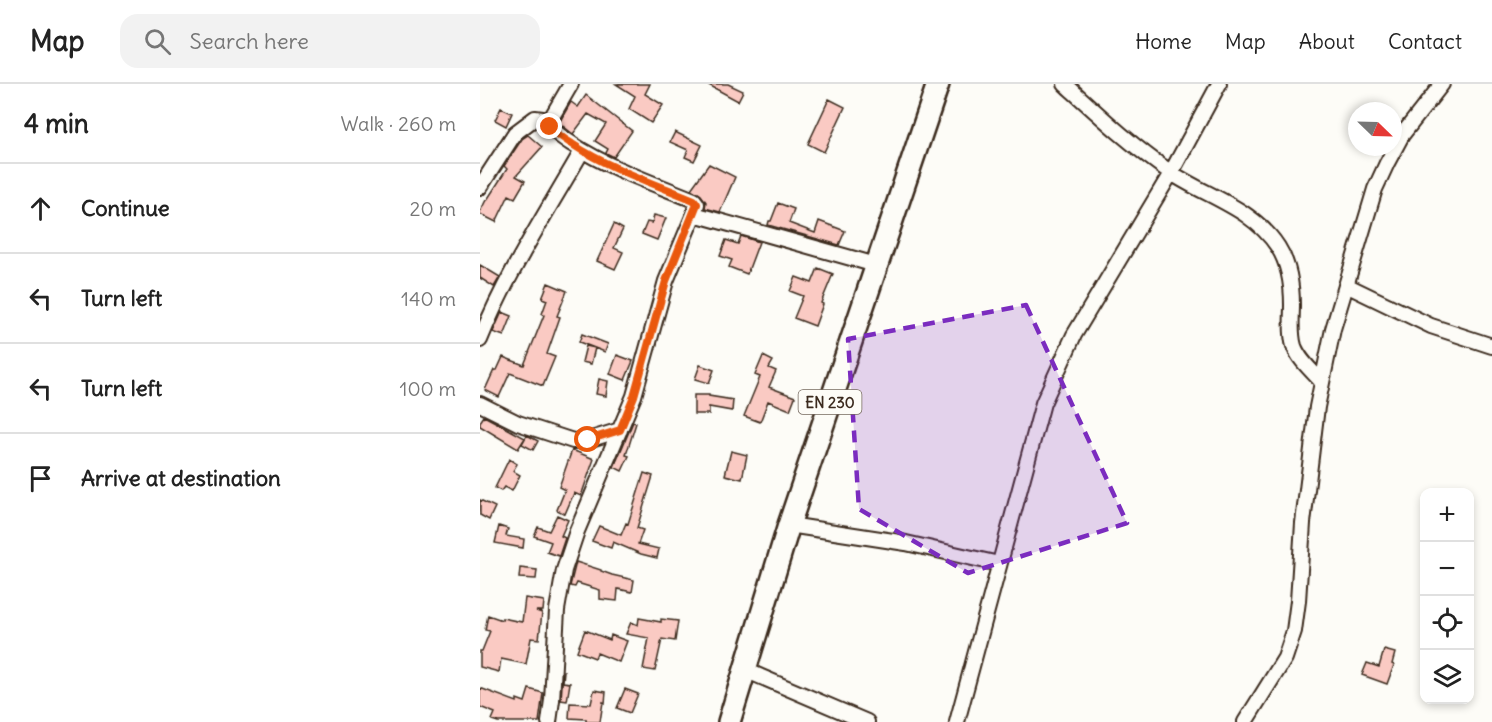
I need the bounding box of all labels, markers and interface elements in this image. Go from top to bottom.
search box [120,14,540,68]
text: Map [30,23,84,59]
icon: search [141,25,174,58]
text: Search here [189,27,309,55]
text: Home [1135,28,1192,55]
text: Map [1225,28,1266,55]
text: About [1299,28,1355,55]
text: Contact [1388,28,1462,55]
north arrow [1348,102,1402,156]
text: 4 min [24,107,89,140]
text: Walk · 260 m [340,111,456,136]
route end [536,113,562,139]
icon: ahead [24,192,57,225]
text: Continue [81,194,170,222]
text: 20 m [410,196,456,221]
icon: left [24,282,57,315]
text: Turn left [81,284,162,312]
text: 140 m [401,286,456,311]
icon: left [24,372,57,405]
text: Turn left [81,374,162,402]
text: 100 m [399,376,456,401]
road number: EN 230 [798,390,862,414]
route start [574,426,600,452]
icon: arrive [24,462,57,495]
text: Arrive at destination [81,464,281,492]
map controls [1420,488,1474,704]
button: + [1420,488,1474,542]
button: − [1420,542,1474,596]
button: locate [1420,596,1474,650]
button: layers [1420,650,1474,704]

